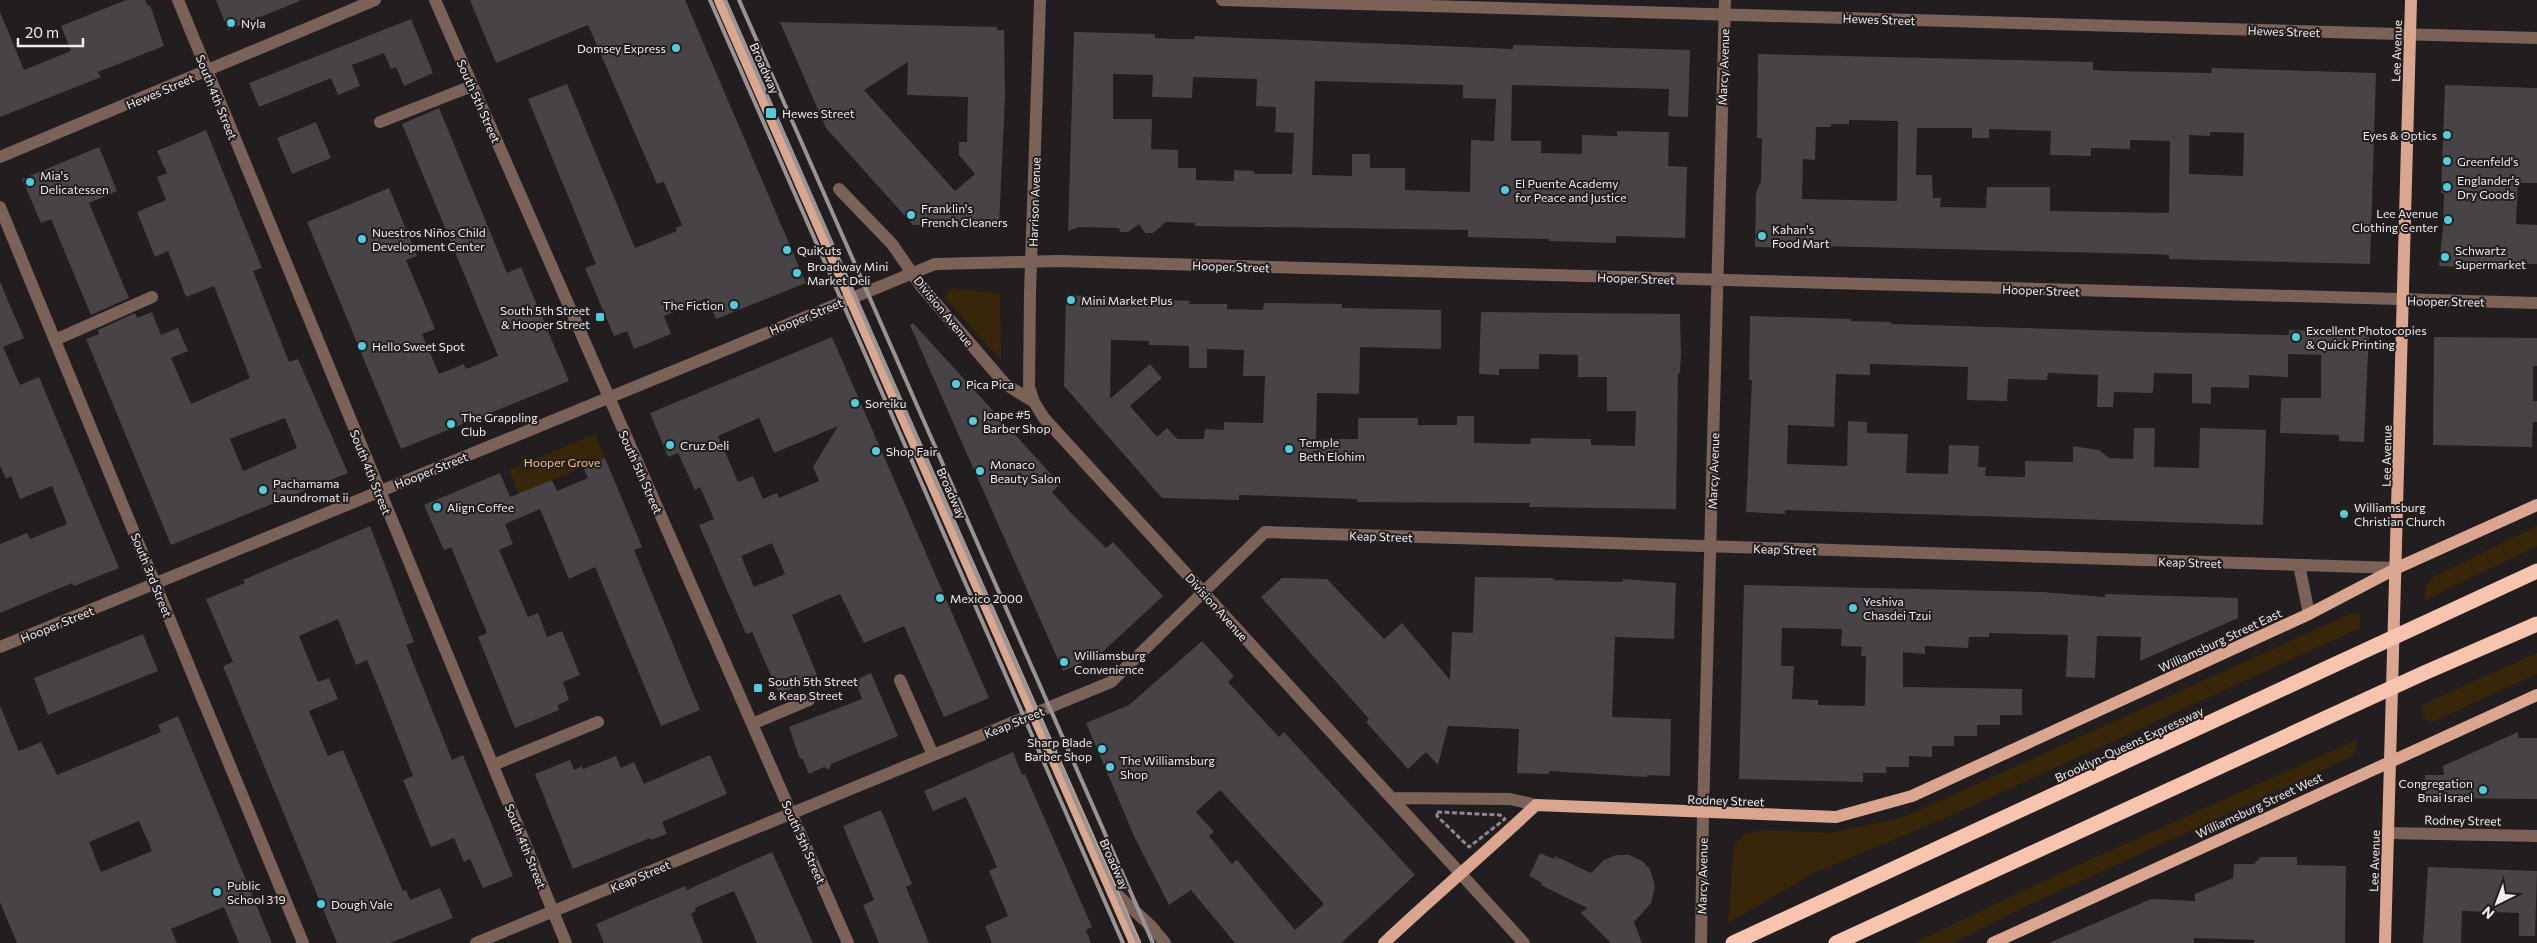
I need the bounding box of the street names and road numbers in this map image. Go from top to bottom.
street label: Hewes Street [1842,11,1916,27]
street label: Lee Avenue [2388,20,2404,82]
street label: Hewes Street [2247,23,2321,39]
street label: Marcy Avenue [1715,28,1731,106]
street label: Broadway [748,40,782,96]
street label: South 4th Street [194,53,240,142]
street label: South 5th Street [454,57,504,145]
street label: Hewes Street [124,70,196,112]
street label: Harrison Avenue [1025,157,1043,247]
street label: Hooper Street [1192,258,1270,274]
street label: Hooper Street [1597,270,1675,286]
street label: Division Avenue [911,273,977,349]
street label: Hooper Street [2002,282,2080,298]
street label: Hooper Street [2407,293,2485,309]
street label: Hooper Street [767,295,845,337]
street label: Lee Avenue [2378,425,2394,487]
street label: South 4th Street [348,428,394,517]
street label: South 5th Street [616,428,666,516]
street label: Marcy Avenue [1705,432,1721,510]
street label: Hooper Street [392,449,470,491]
street label: Broadway [935,465,969,521]
street label: Keap Street [1349,528,1413,544]
street label: South 3rd Street [129,531,175,619]
street label: Keap Street [1753,541,1817,557]
street label: Keap Street [2158,554,2222,570]
street label: Division Avenue [1183,570,1251,644]
street label: Hooper Street [18,603,96,645]
street label: Williamsburg Street East [2156,605,2284,675]
street label: Brooklyn-Queens Expressway [2052,703,2206,785]
street label: Keap Street [982,704,1046,740]
street label: Williamsburg Street West [2193,769,2325,841]
street label: Rodney Street [1687,792,1765,808]
street label: South 5th Street [779,798,829,886]
street label: South 4th Street [503,802,549,891]
street label: Rodney Street [2424,812,2502,828]
street label: Lee Avenue [2366,830,2382,892]
street label: Broadway [1098,836,1132,892]
street label: Marcy Avenue [1694,838,1710,914]
street label: Keap Street [608,857,672,895]

